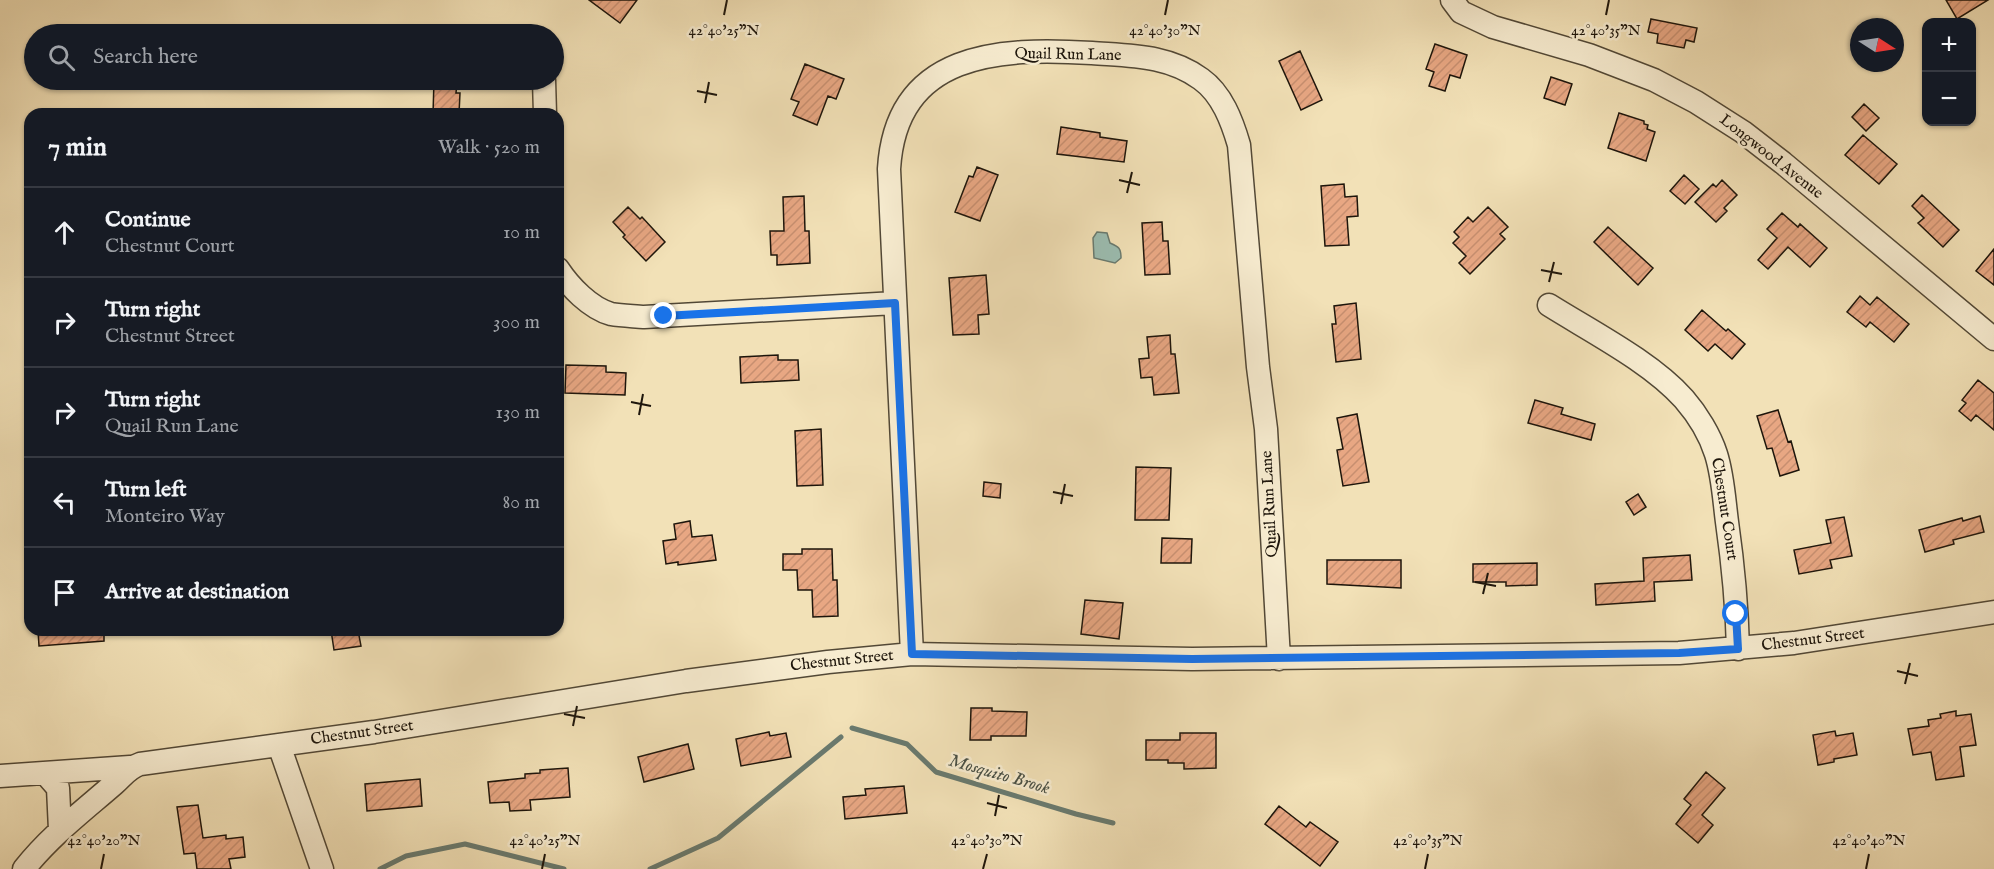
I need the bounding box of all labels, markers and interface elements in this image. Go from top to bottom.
north arrow [1850,18,1904,72]
map controls [1922,18,1976,126]
button: + [1922,18,1976,72]
text: 42°40'25"N [689,21,759,40]
text: 42°40'30"N [1129,21,1201,40]
text: 42°40'35"N [1571,21,1641,40]
search box [24,24,564,90]
icon: search [45,41,78,74]
text: Search here [93,43,198,71]
street label: Quail Run Lane [1014,44,1122,66]
button: − [1922,72,1976,126]
street label: Longwood Avenue [1715,110,1827,204]
text: 7 min [48,131,107,164]
text: Walk · 520 m [438,135,540,160]
text: Continue [105,206,191,234]
icon: ahead [48,216,81,249]
text: 10 m [503,220,540,245]
text: Chestnut Court [105,234,235,259]
text: Turn right [105,296,200,324]
route end [650,302,676,328]
icon: right [48,306,81,339]
text: 300 m [493,310,540,335]
text: Chestnut Street [105,324,235,349]
text: Turn right [105,386,200,414]
icon: right [48,396,81,429]
text: 130 m [495,400,540,425]
text: Quail Run Lane [105,414,239,439]
street label: Quail Run Lane [1257,450,1283,558]
street label: Chestnut Court [1706,456,1742,562]
text: Turn left [105,476,187,504]
icon: left [48,486,81,519]
text: 80 m [503,490,540,515]
text: Monteiro Way [105,504,225,529]
icon: arrive [48,576,81,609]
text: Arrive at destination [105,578,289,606]
route start [1722,600,1748,626]
street label: Chestnut Street [1760,624,1866,656]
street label: Chestnut Street [789,646,895,676]
street label: Chestnut Street [309,716,415,750]
water label: Mosquito Brook [946,750,1052,800]
text: 42°40'20"N [68,831,140,850]
text: 42°40'25"N [510,831,580,850]
text: 42°40'30"N [951,831,1023,850]
text: 42°40'35"N [1393,831,1463,850]
text: 42°40'40"N [1832,831,1906,850]

